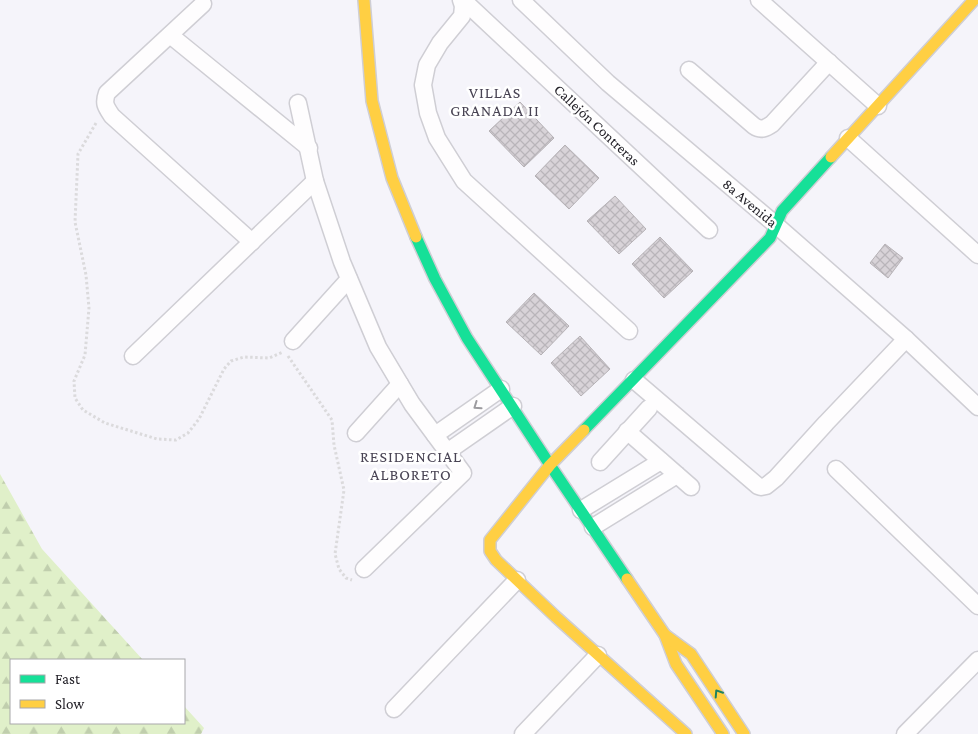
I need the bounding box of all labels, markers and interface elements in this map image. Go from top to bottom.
street label: Callejón Contreras [550,81,643,169]
district label: VILLAS GRANADA II [450,84,540,119]
street label: 8a Avenida [719,176,781,230]
one-way arrow [473,400,483,409]
district label: RESIDENCIAL ALBORETO [360,448,462,483]
legend [10,659,185,724]
text: Fast [55,671,81,687]
one-way arrow [714,690,724,699]
text: Slow [55,696,85,712]

